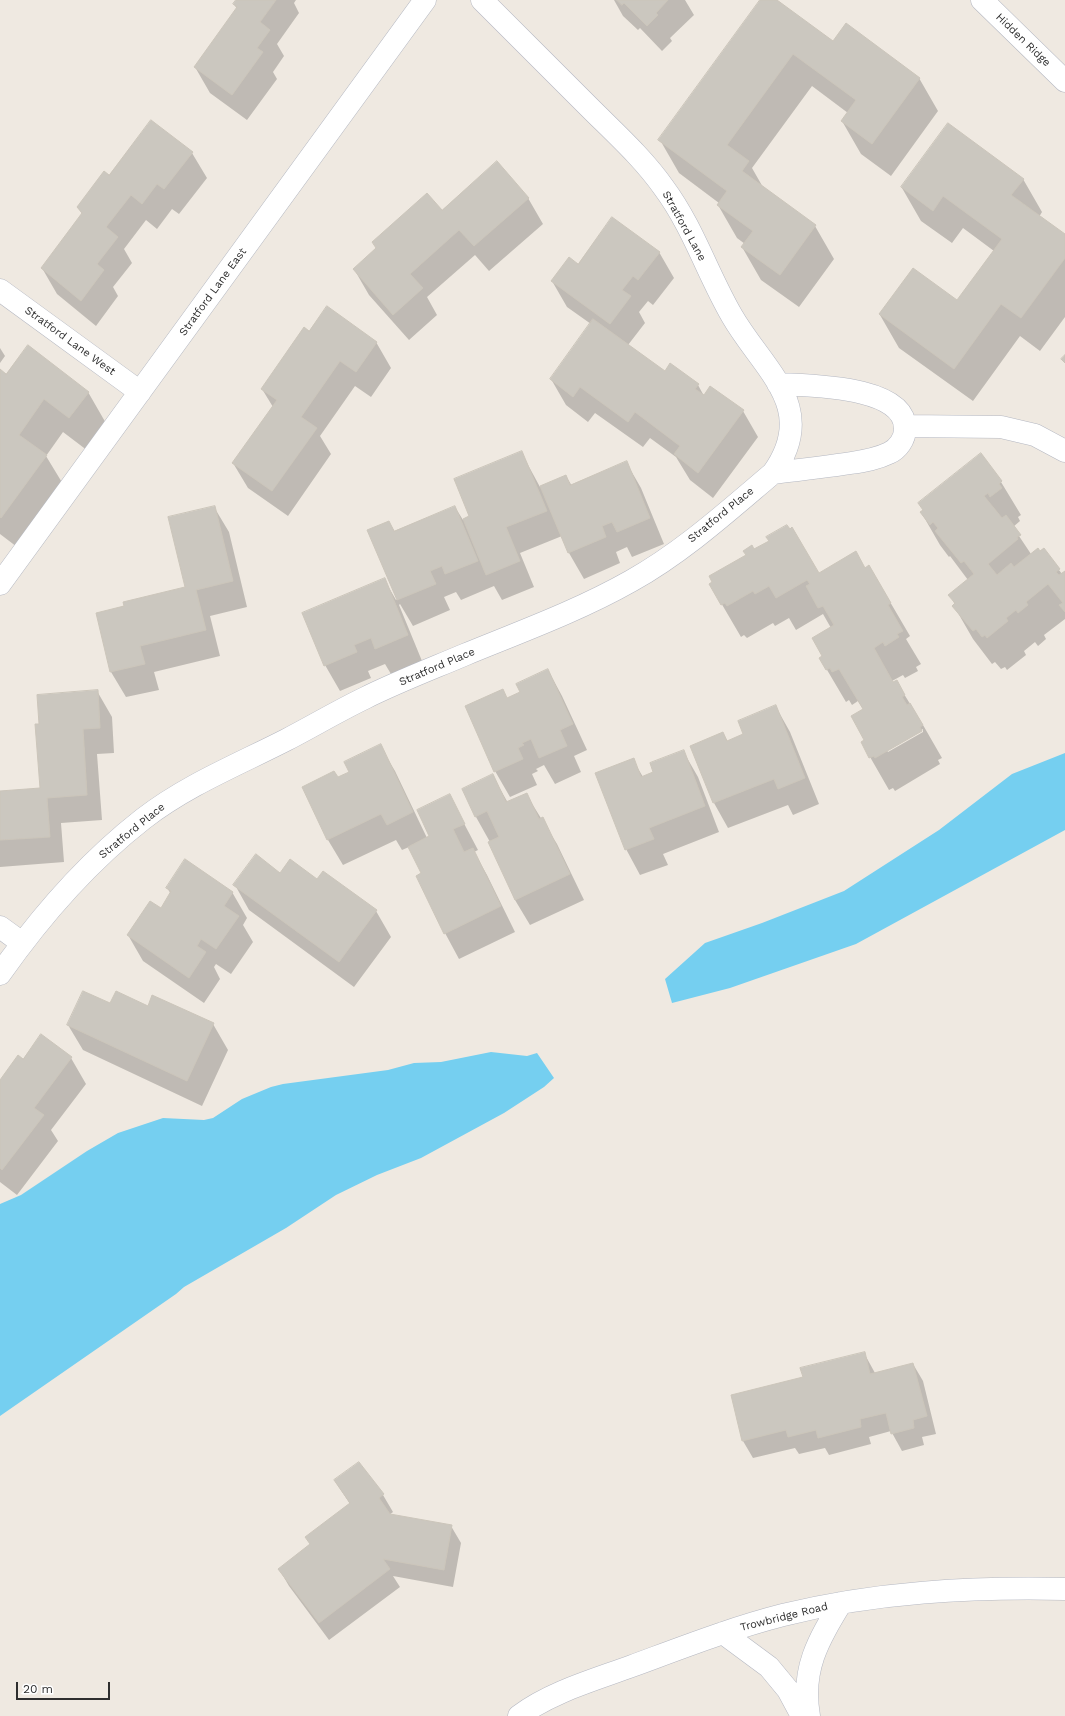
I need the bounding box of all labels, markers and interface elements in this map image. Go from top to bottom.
street label: Hidden Ridge [993,11,1053,69]
street label: Stratford Lane [659,189,709,263]
street label: Stratford Lane East [177,245,249,339]
street label: Stratford Lane West [22,304,118,378]
street label: Stratford Place [685,484,757,546]
street label: Stratford Place [397,645,477,689]
street label: Stratford Place [96,800,168,862]
street label: Trowbridge Road [739,1600,829,1634]
scale bar [18,1674,112,1700]
text: 20 m [23,1682,53,1696]

